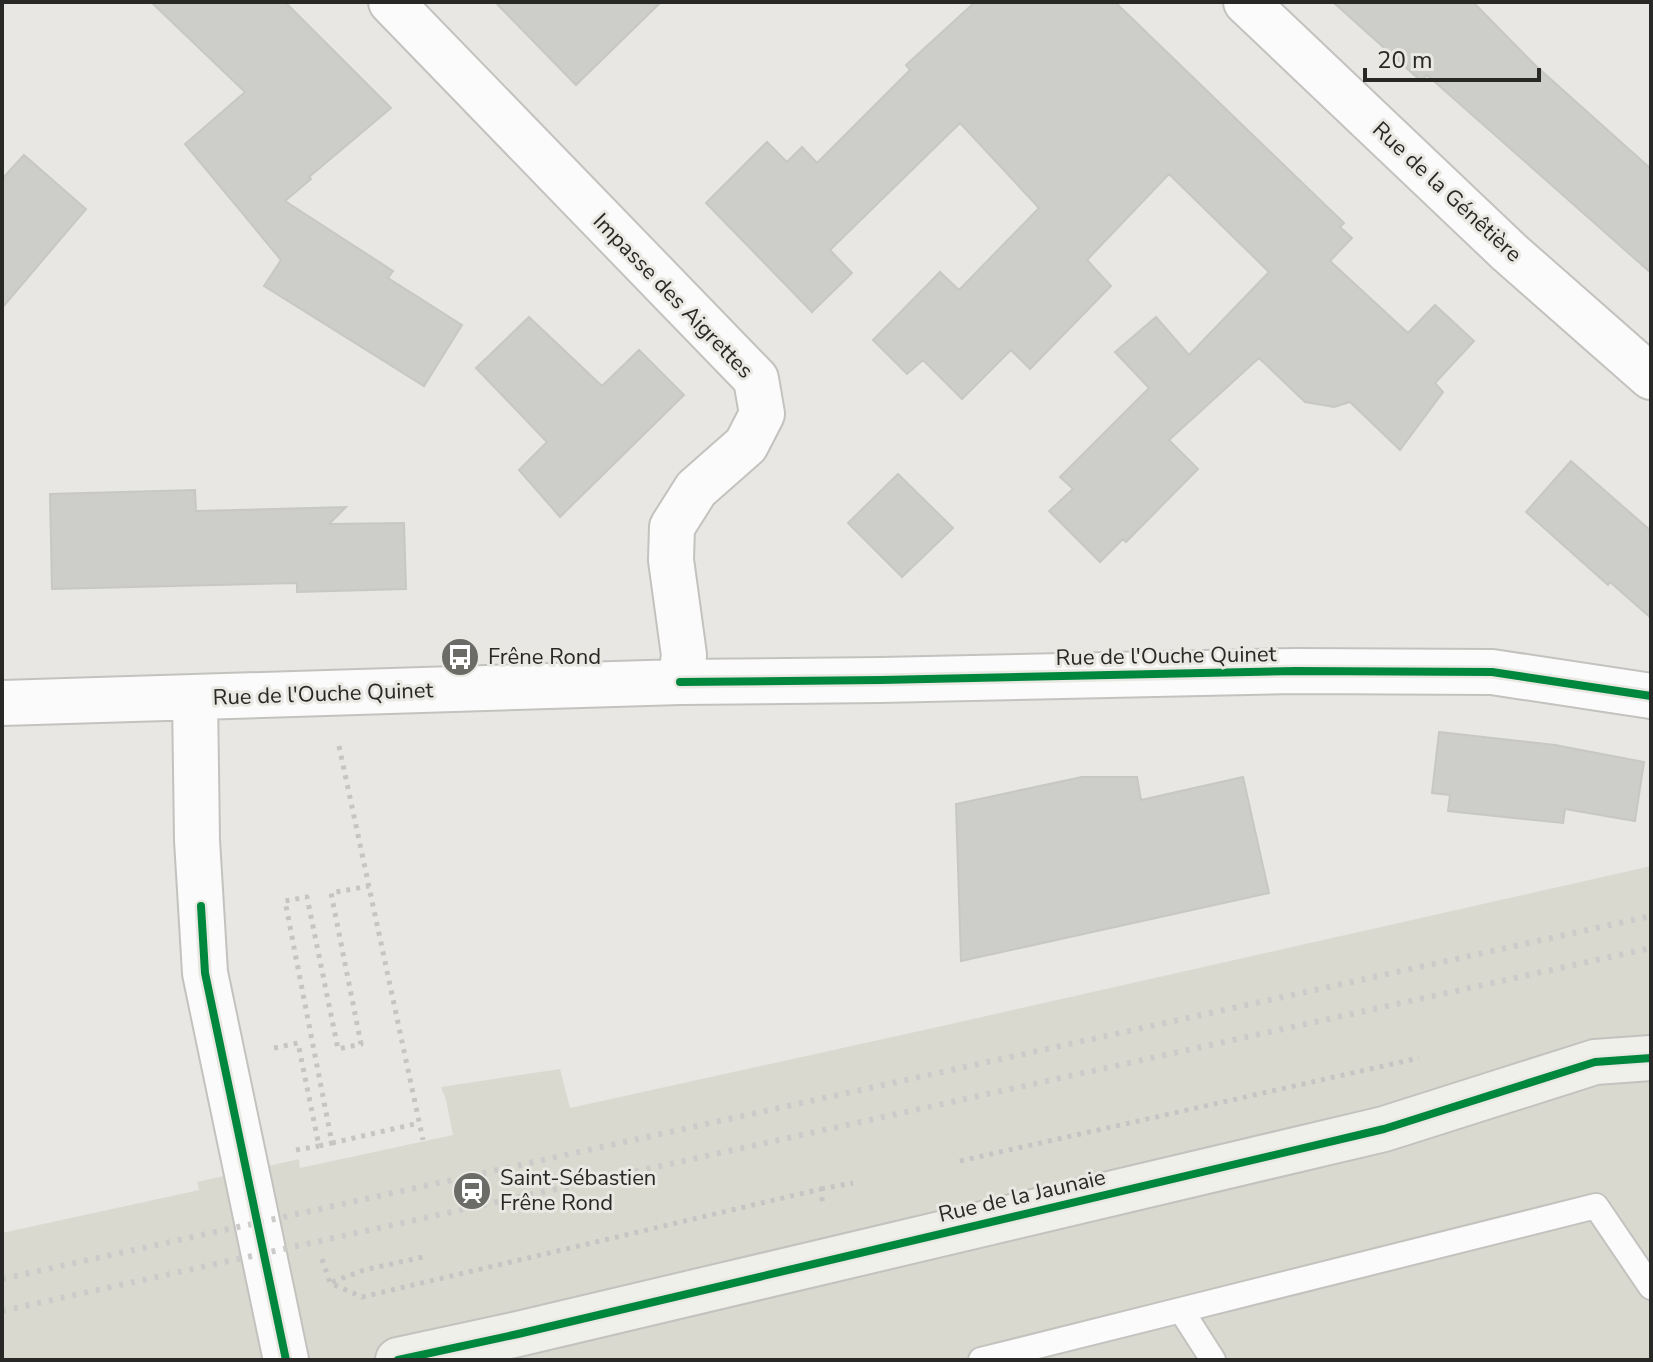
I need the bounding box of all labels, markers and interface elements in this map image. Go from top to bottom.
scale bar [1365,32,1539,82]
text: 20 m [1377,44,1433,76]
street label: Rue de la Génêtière [1366,115,1528,269]
street label: Impasse des Aigrettes [586,207,760,385]
bus stop icon: Frêne Rond [439,636,481,678]
street label: Rue de l'Ouche Quinet [1055,639,1277,673]
place label: Frêne Rond [488,642,601,672]
street label: Rue de l'Ouche Quinet [212,675,434,713]
street label: Rue de la Jaunaie [936,1162,1108,1230]
place label: Saint-Sébastien Frêne Rond [500,1163,656,1218]
station icon: Saint-Sébastien Frêne Rond [451,1170,493,1212]

